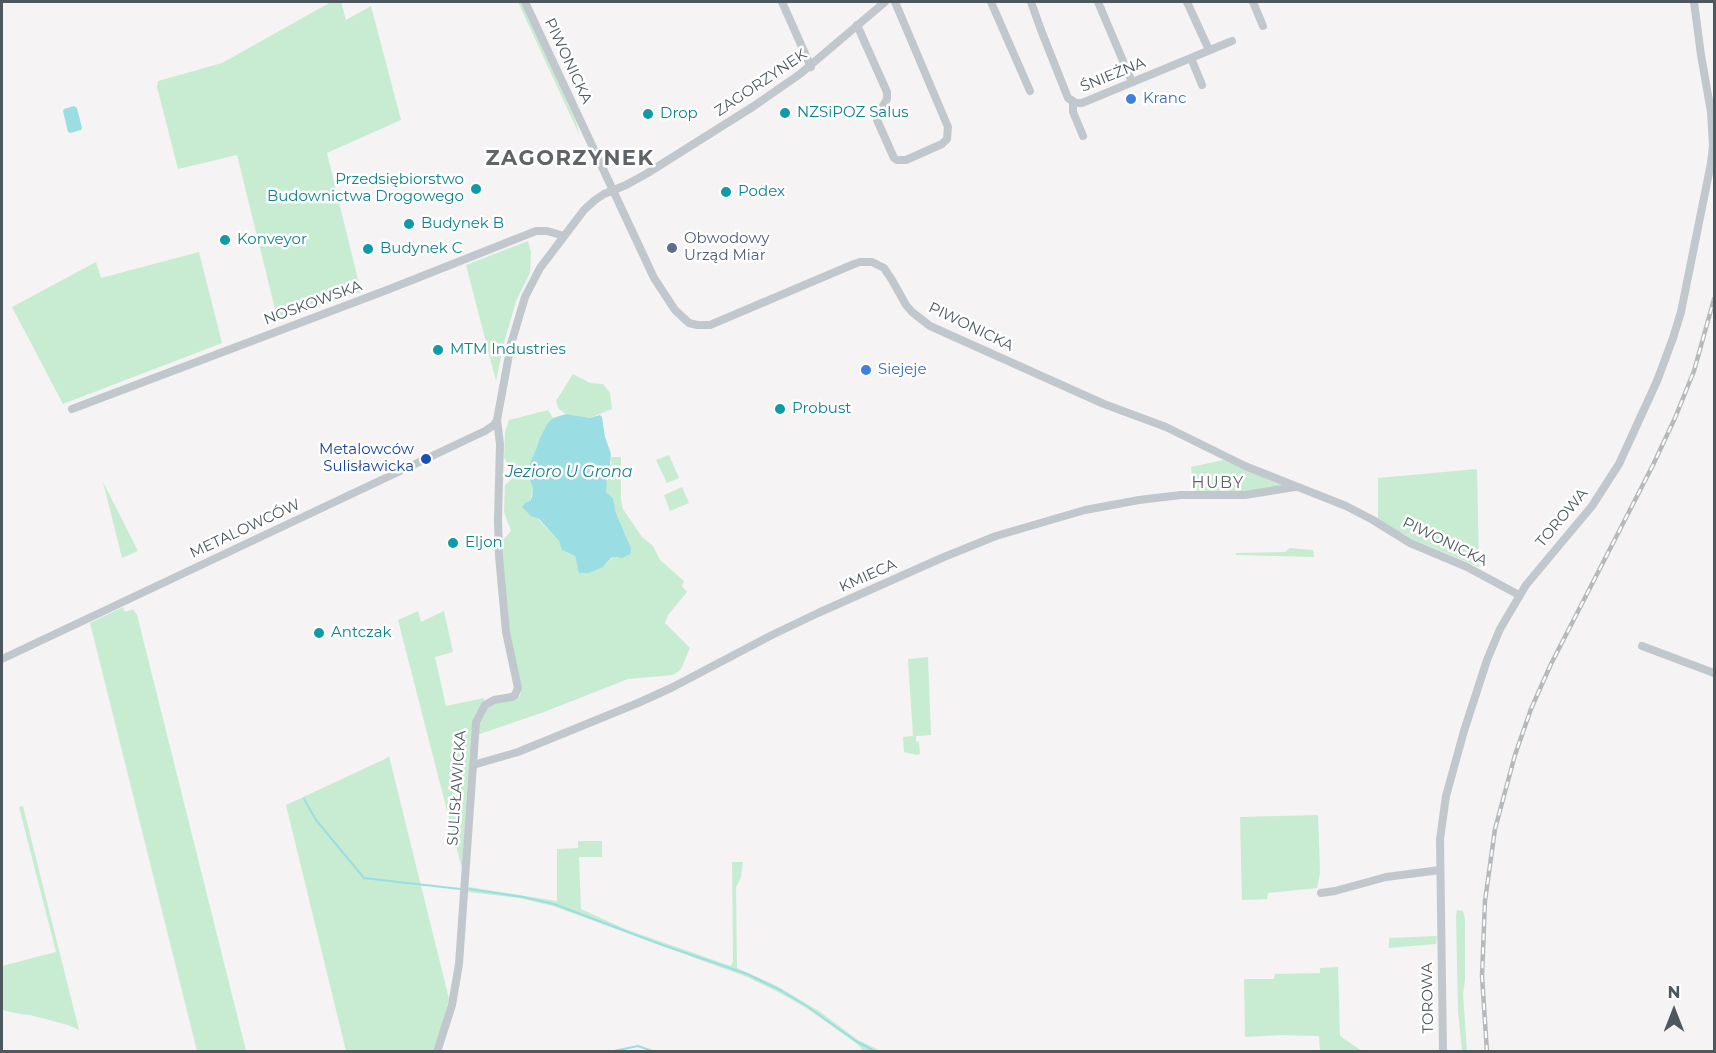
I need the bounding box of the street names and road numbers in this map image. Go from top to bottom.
street label: PIWONICKA [540,15,596,107]
street label: ZAGORZYNEK [711,46,811,120]
street label: ŚNIEŻNA [1078,54,1148,96]
street label: NOSKOWSKA [262,277,364,329]
street label: PIWONICKA [926,299,1016,355]
street label: TOROWA [1532,485,1592,551]
street label: METALOWCÓW [187,496,303,562]
street label: PIWONICKA [1400,514,1490,570]
street label: KMIECA [837,555,899,597]
street label: SULISŁAWICKA [444,730,470,846]
street label: TOROWA [1418,962,1438,1034]

